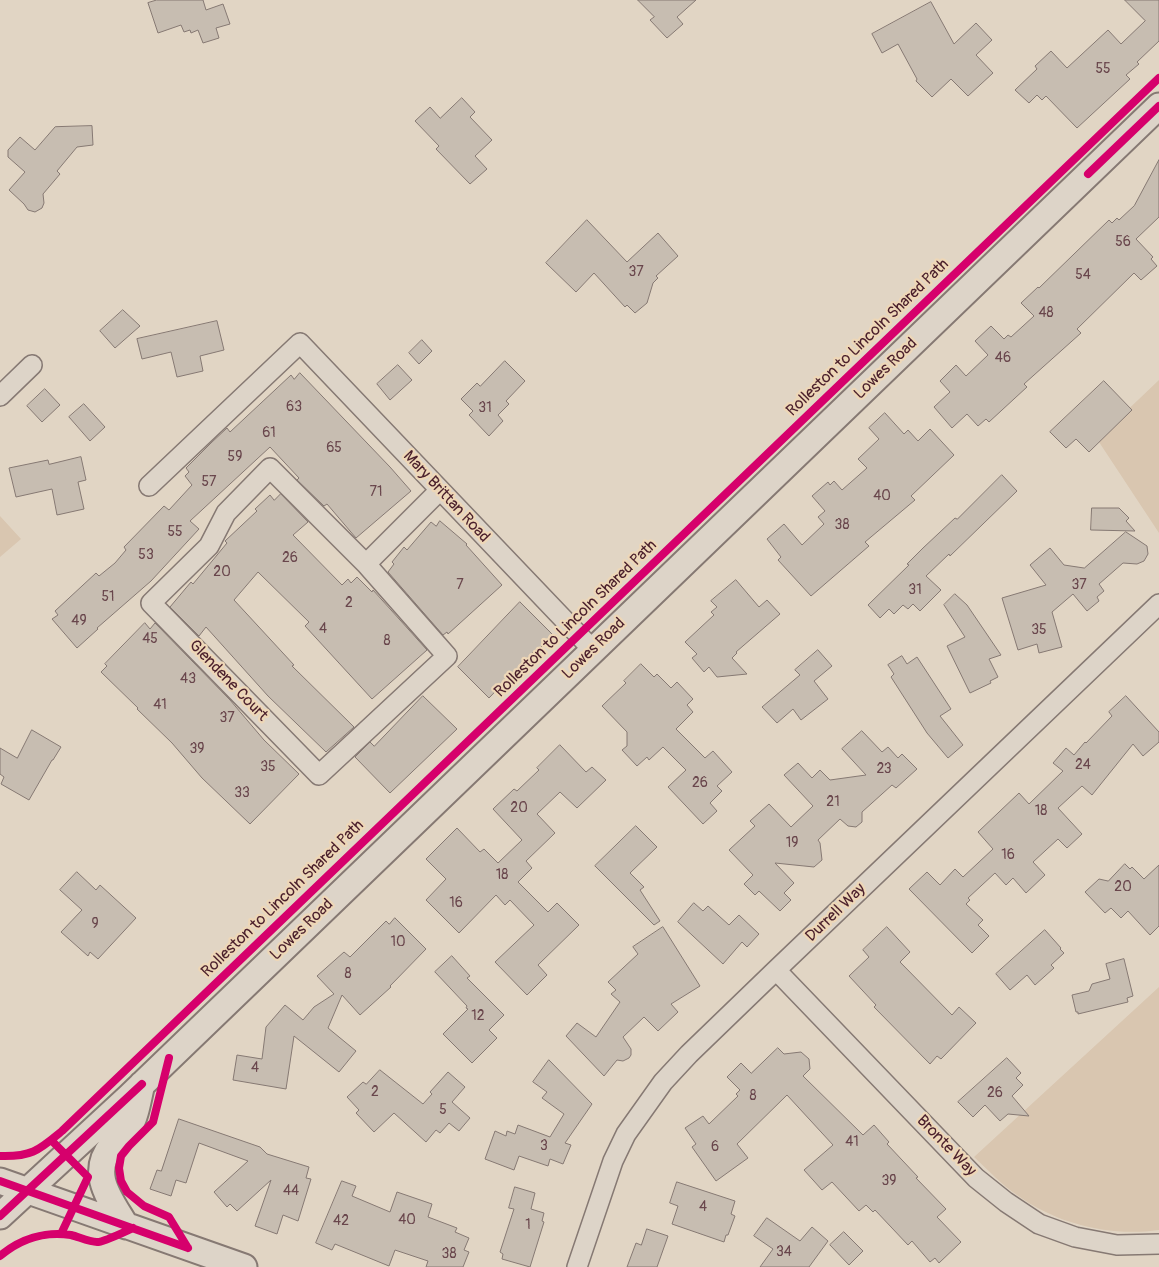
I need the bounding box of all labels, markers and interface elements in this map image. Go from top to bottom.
house number: 55 [1095,61,1111,77]
house number: 56 [1115,234,1131,250]
street label: Rolleston to Lincoln Shared Path [783,255,953,421]
house number: 37 [628,264,644,280]
house number: 54 [1075,267,1091,283]
house number: 48 [1038,305,1054,321]
street label: Lowes Road [851,334,921,404]
house number: 46 [995,350,1011,366]
house number: 63 [286,399,302,415]
house number: 31 [478,400,492,416]
house number: 61 [262,425,276,441]
house number: 65 [326,440,342,456]
street label: Mary Brittan Road [399,447,493,547]
house number: 59 [228,449,242,465]
house number: 57 [202,474,216,490]
house number: 71 [370,484,382,500]
house number: 40 [873,488,891,504]
house number: 38 [835,517,849,533]
house number: 55 [167,524,183,540]
street label: Rolleston to Lincoln Shared Path [491,536,661,702]
house number: 53 [138,547,154,563]
house number: 26 [282,550,298,566]
house number: 20 [213,564,231,580]
house number: 7 [456,577,464,593]
house number: 37 [1071,577,1087,593]
house number: 31 [908,582,922,598]
house number: 51 [101,589,115,605]
house number: 2 [345,595,353,611]
house number: 49 [71,613,87,629]
street label: Lowes Road [559,614,629,684]
house number: 4 [319,621,327,637]
house number: 35 [1031,622,1047,638]
house number: 45 [142,631,158,647]
house number: 8 [383,633,391,649]
street label: Glendene Court [184,636,272,726]
house number: 43 [180,671,196,687]
house number: 41 [153,697,167,713]
house number: 37 [219,710,235,726]
house number: 39 [189,741,205,757]
house number: 24 [1075,757,1091,773]
house number: 35 [260,759,276,775]
house number: 23 [876,761,892,777]
house number: 26 [692,775,708,791]
house number: 33 [234,785,250,801]
house number: 21 [826,794,840,810]
house number: 20 [510,800,528,816]
house number: 18 [1035,803,1047,819]
street label: Rolleston to Lincoln Shared Path [198,816,368,982]
house number: 19 [786,835,798,851]
house number: 16 [1001,847,1015,863]
house number: 18 [496,867,508,883]
house number: 20 [1114,879,1132,895]
street label: Durrell Way [802,880,870,946]
street label: Lowes Road [267,895,337,965]
house number: 16 [449,895,463,911]
house number: 9 [91,916,99,932]
house number: 10 [390,934,406,950]
house number: 8 [344,966,352,982]
house number: 12 [471,1008,485,1024]
house number: 4 [251,1060,259,1076]
house number: 2 [371,1084,379,1100]
house number: 26 [987,1085,1003,1101]
house number: 8 [749,1088,757,1104]
house number: 5 [439,1102,447,1118]
street label: Bronte Way [912,1111,980,1181]
house number: 41 [845,1134,859,1150]
house number: 3 [540,1138,548,1154]
house number: 6 [711,1139,719,1155]
house number: 39 [881,1173,897,1189]
house number: 44 [283,1183,299,1199]
house number: 4 [699,1199,707,1215]
house number: 40 [398,1212,416,1228]
house number: 42 [333,1213,349,1229]
house number: 1 [525,1217,531,1233]
house number: 34 [776,1244,792,1260]
house number: 38 [442,1246,456,1262]

